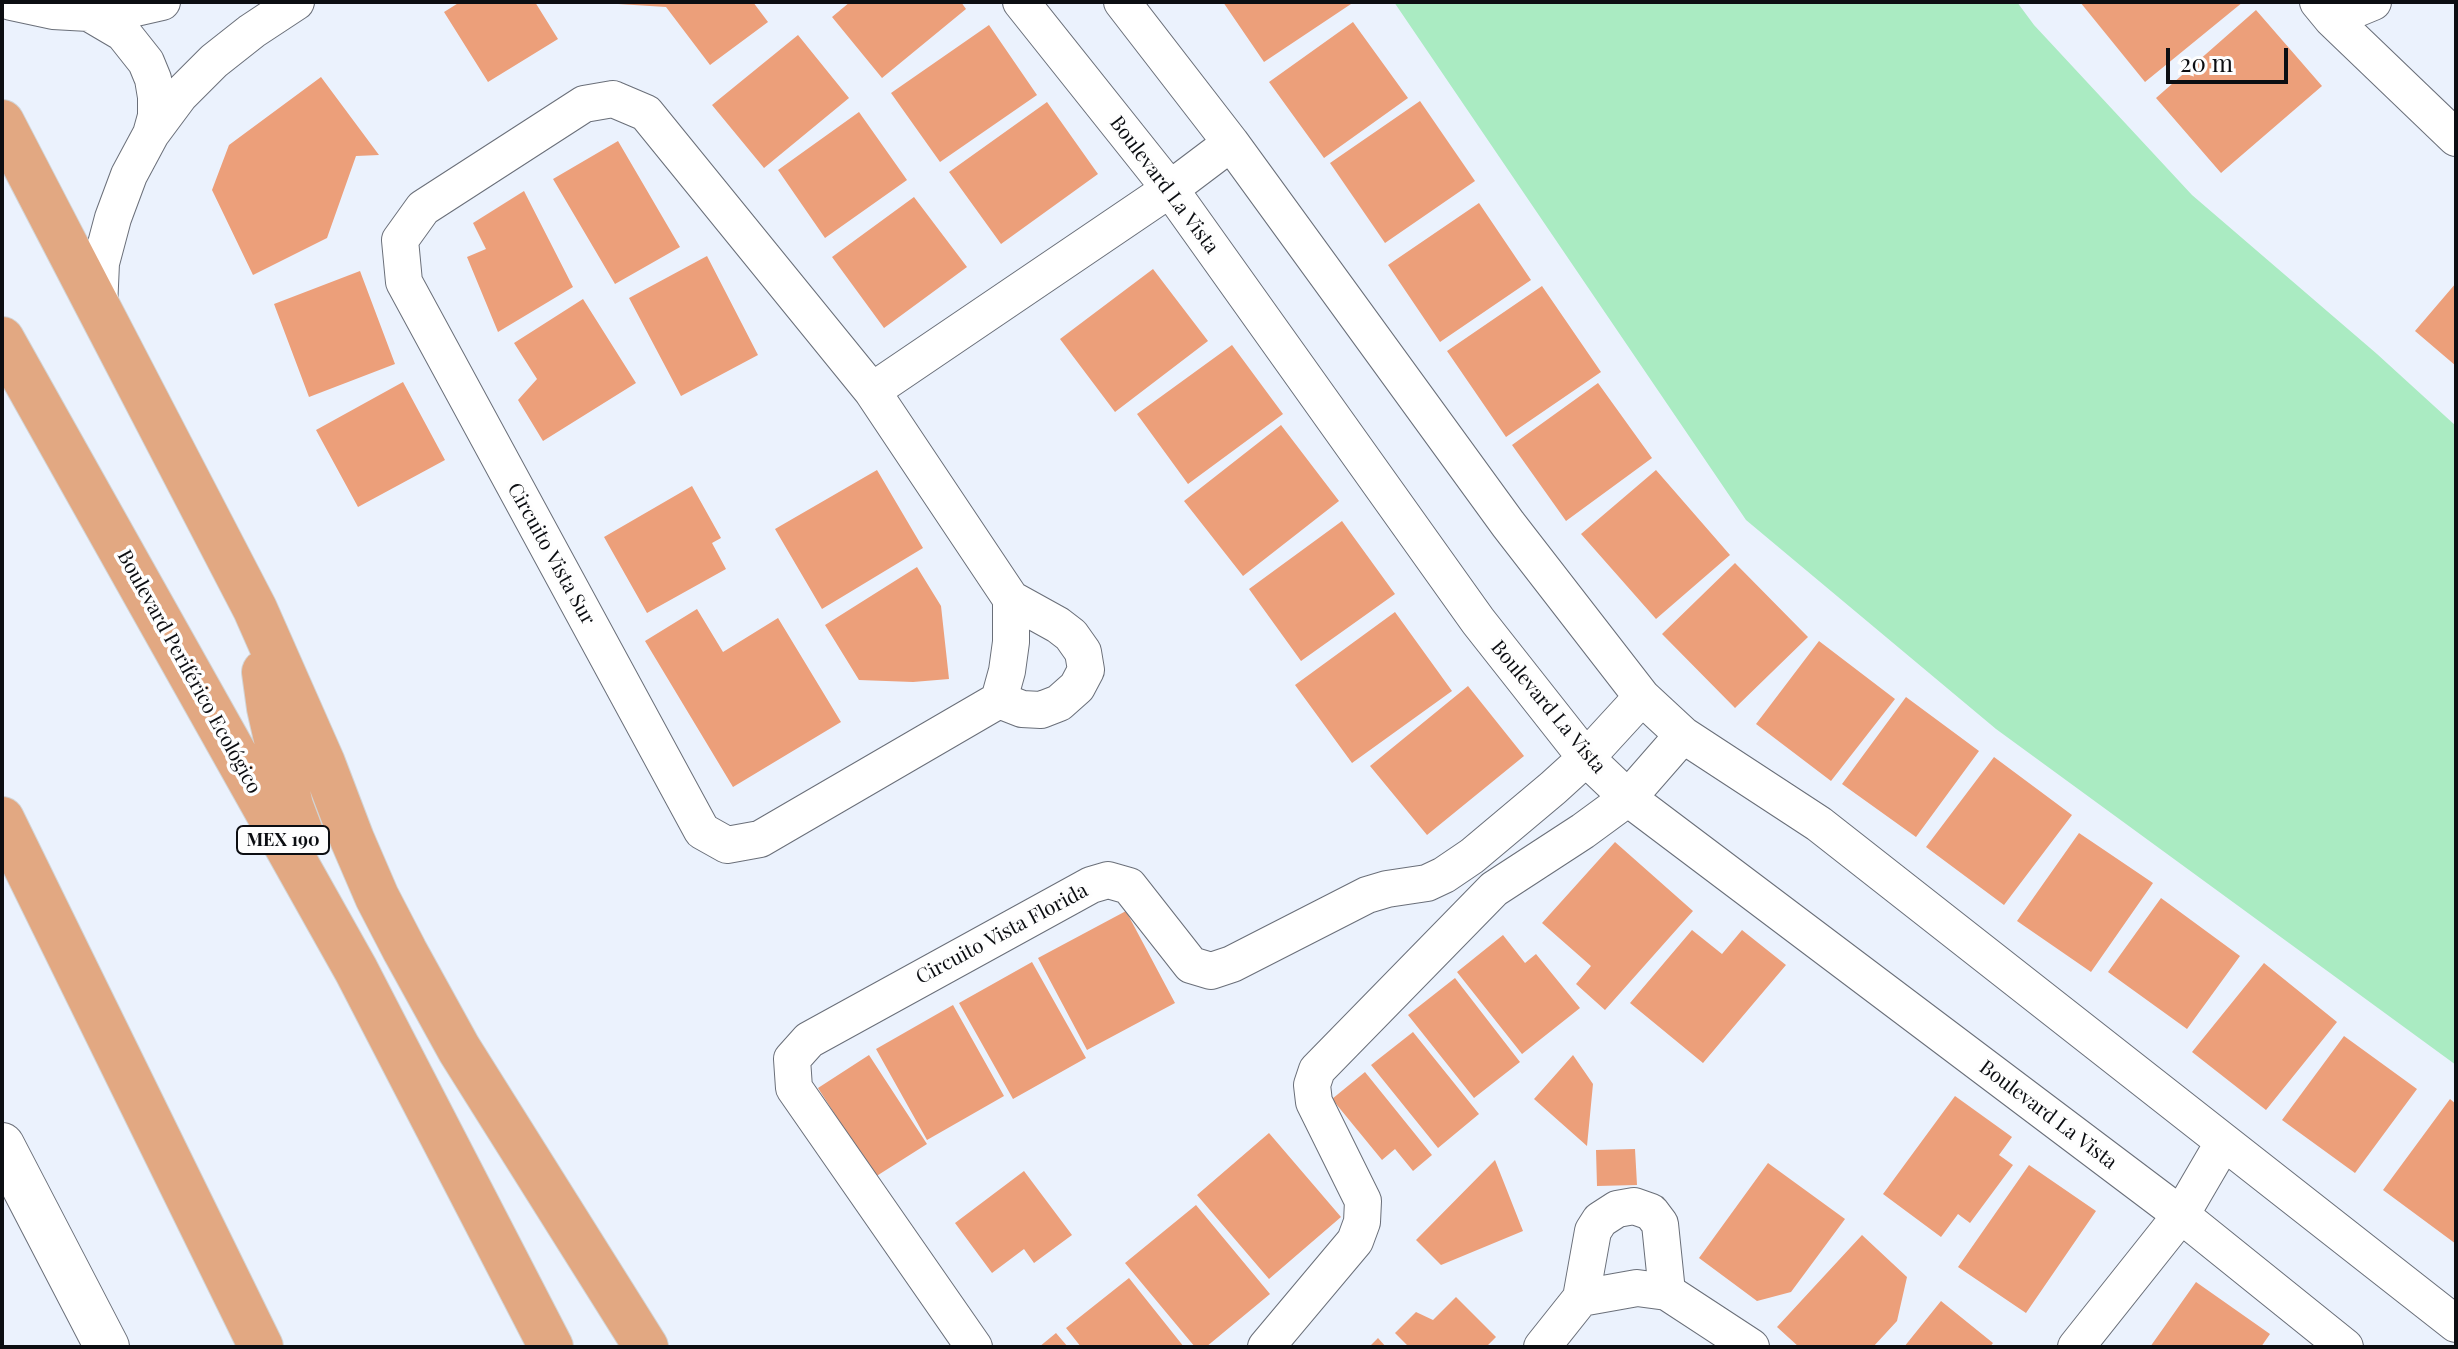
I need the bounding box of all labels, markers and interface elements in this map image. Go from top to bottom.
scale bar [2170,32,2292,82]
text: 20 m [2180,46,2233,78]
street label: Boulevard La Vista [1104,112,1224,258]
street label: Circuito Vista Sur [502,479,600,629]
street label: Boulevard Periférico Ecológico [112,546,266,798]
street label: Boulevard La Vista [1485,636,1611,778]
road number: MEX 190 [237,826,329,854]
street label: Circuito Vista Florida [912,879,1092,989]
street label: Boulevard La Vista [1975,1055,2121,1175]

